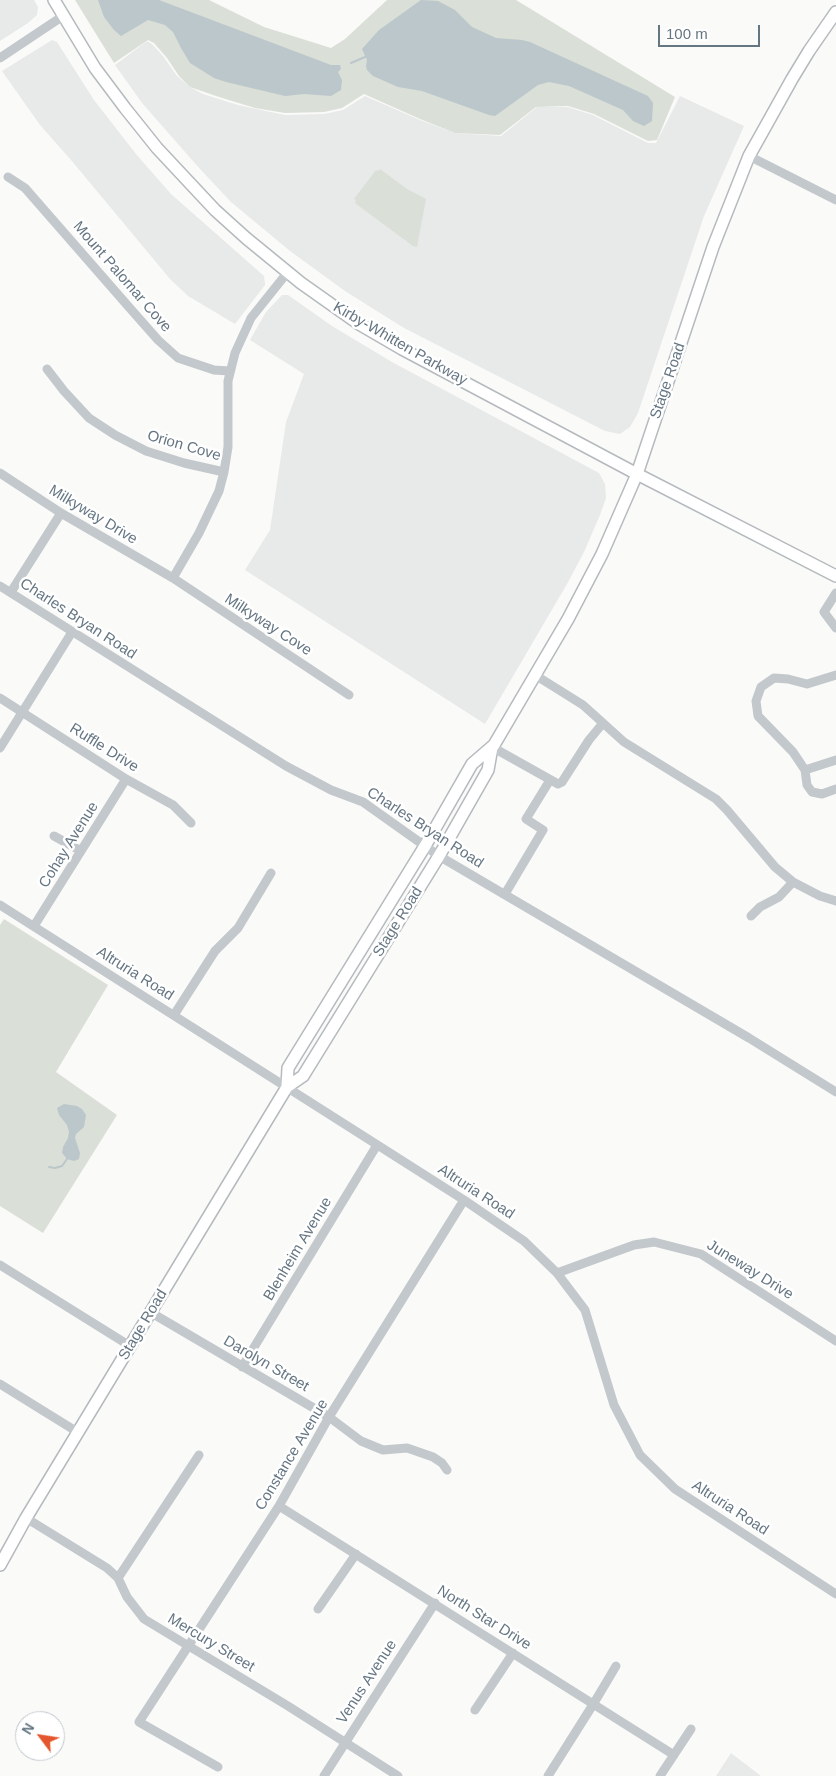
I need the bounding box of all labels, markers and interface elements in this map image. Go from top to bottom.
scale bar [661,15,764,47]
text: 100 m [666,25,708,42]
street label: Mount Palomar Cove [69,218,175,336]
street label: Kirby-Whitten Parkway [330,298,470,390]
street label: Stage Road [647,341,689,421]
street label: Orion Cove [145,427,223,465]
street label: Milkyway Drive [46,482,140,548]
street label: Charles Bryan Road [16,575,140,663]
street label: Milkyway Cove [221,590,315,660]
street label: Ruffle Drive [66,720,142,776]
street label: Charles Bryan Road [363,784,487,872]
street label: Cohay Avenue [35,799,103,891]
street label: Stage Road [369,884,427,960]
street label: Altruria Road [93,943,177,1005]
street label: Altruria Road [434,1161,518,1223]
street label: Blenheim Avenue [260,1194,336,1304]
street label: Juneway Drive [704,1236,796,1304]
street label: Stage Road [115,1286,171,1364]
street label: Darolyn Street [220,1332,312,1396]
street label: Constance Avenue [252,1396,332,1514]
street label: Altruria Road [688,1477,772,1539]
street label: North Star Drive [434,1582,534,1654]
street label: Mercury Street [164,1610,258,1676]
street label: Venus Avenue [333,1637,401,1727]
north arrow [15,1711,65,1761]
text: N [19,1720,37,1737]

